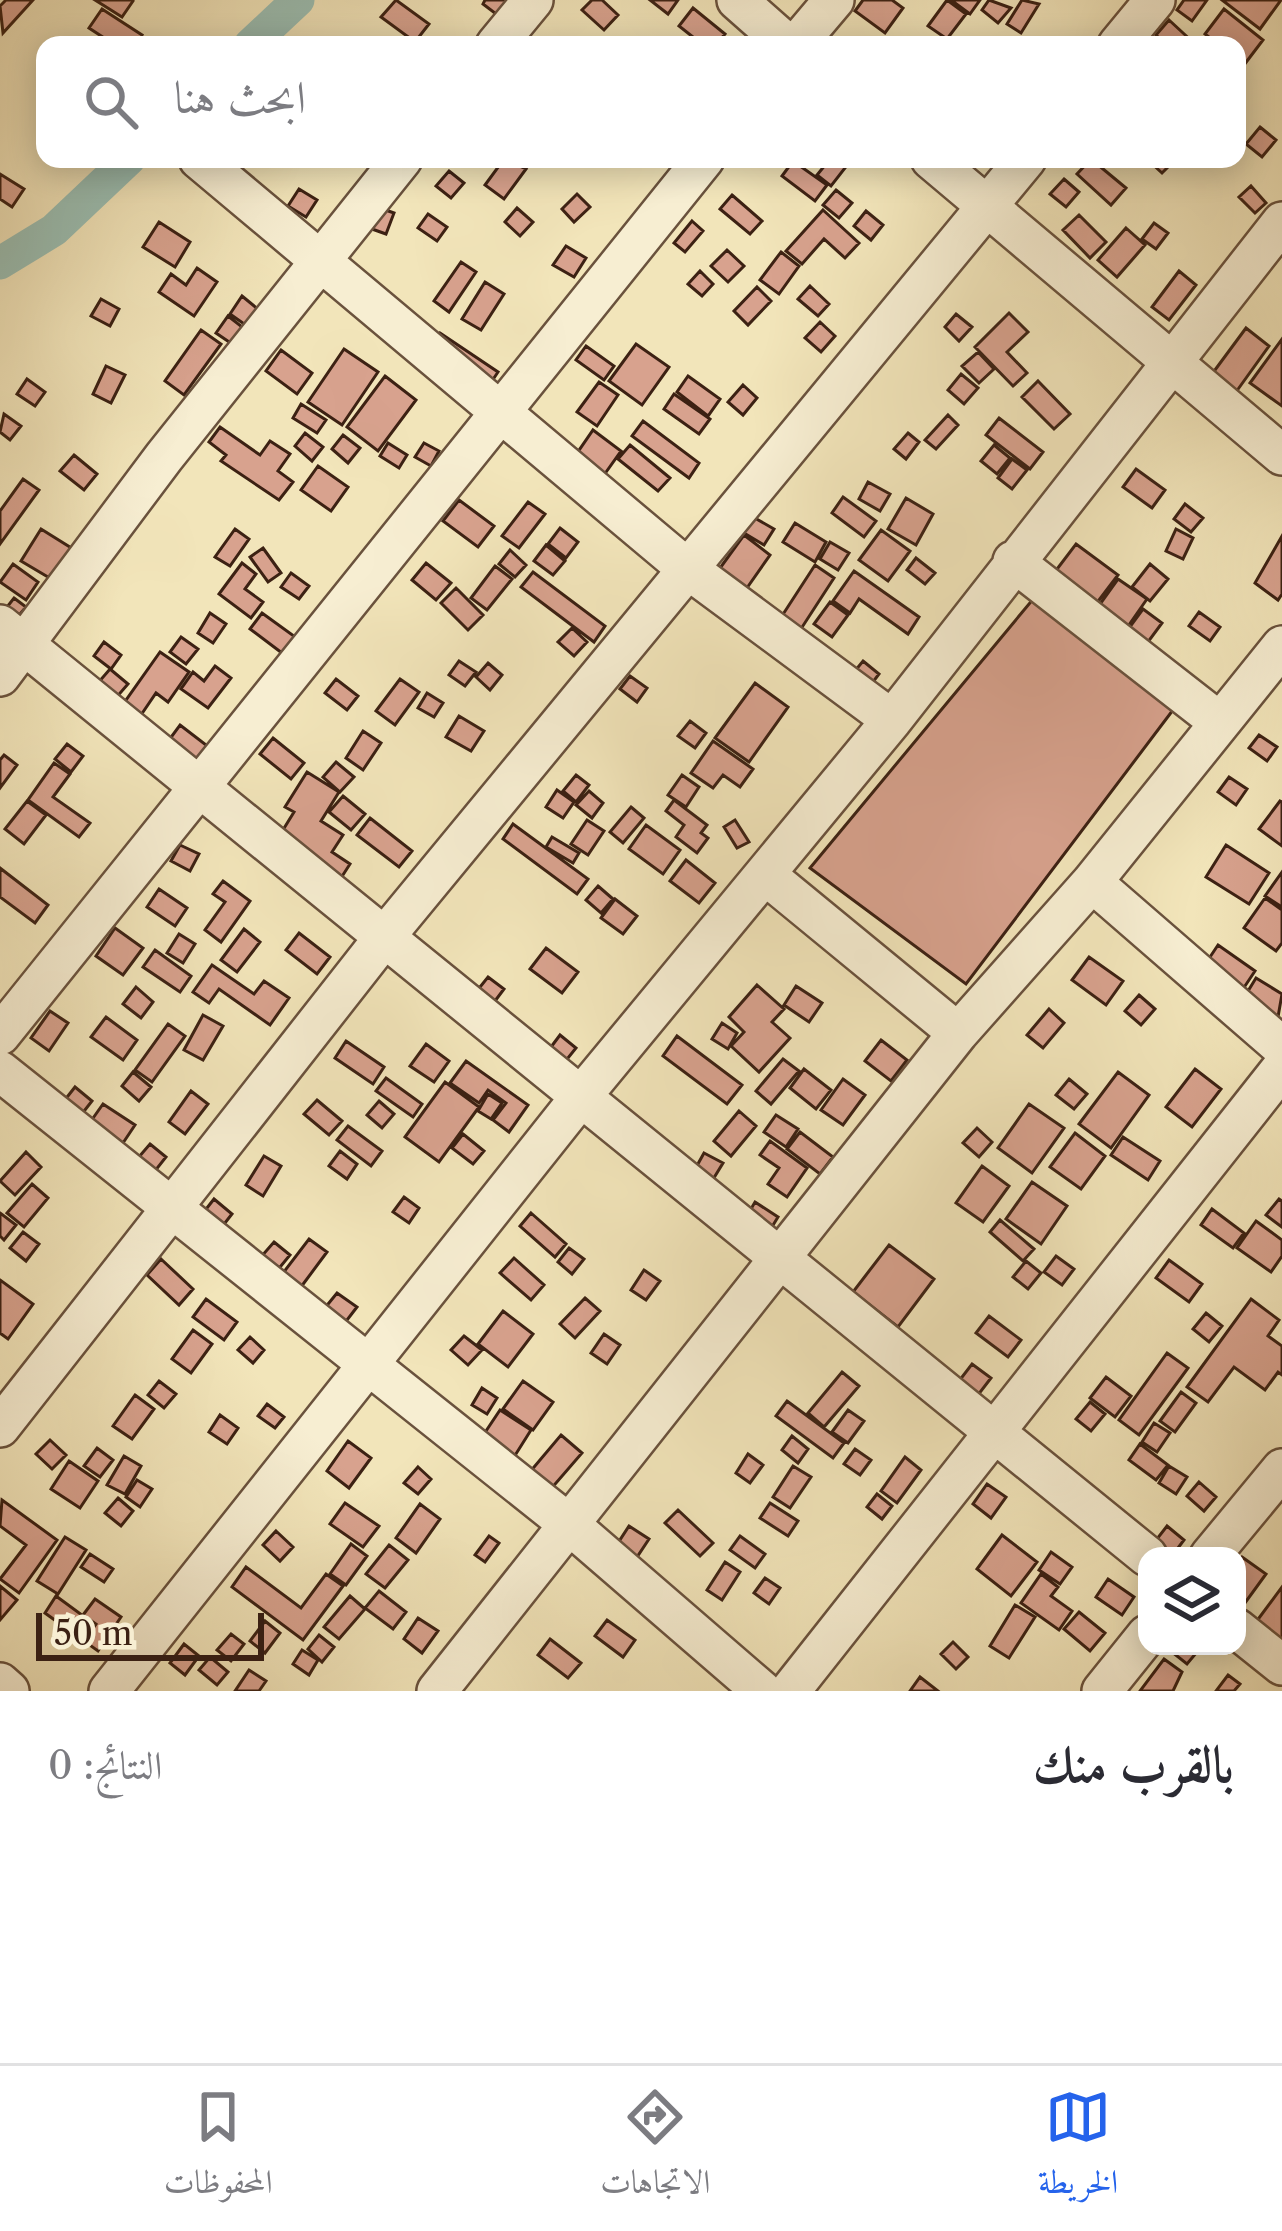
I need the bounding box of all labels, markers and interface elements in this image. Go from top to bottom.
search box [36,36,1246,168]
icon: search [78,69,144,135]
text: ابحث هنا [174,69,306,125]
map controls [1138,1547,1246,1655]
button: layers [1138,1547,1246,1655]
scale bar [36,1607,264,1660]
text: 50 m [54,1613,132,1654]
text: بالقرب منك [1033,1733,1234,1795]
text: النتائج: 0 [48,1741,163,1789]
tab: المحفوظات [164,2084,273,2214]
tab: الاتجاهات [600,2084,710,2214]
tab: الخريطة [1038,2084,1118,2214]

